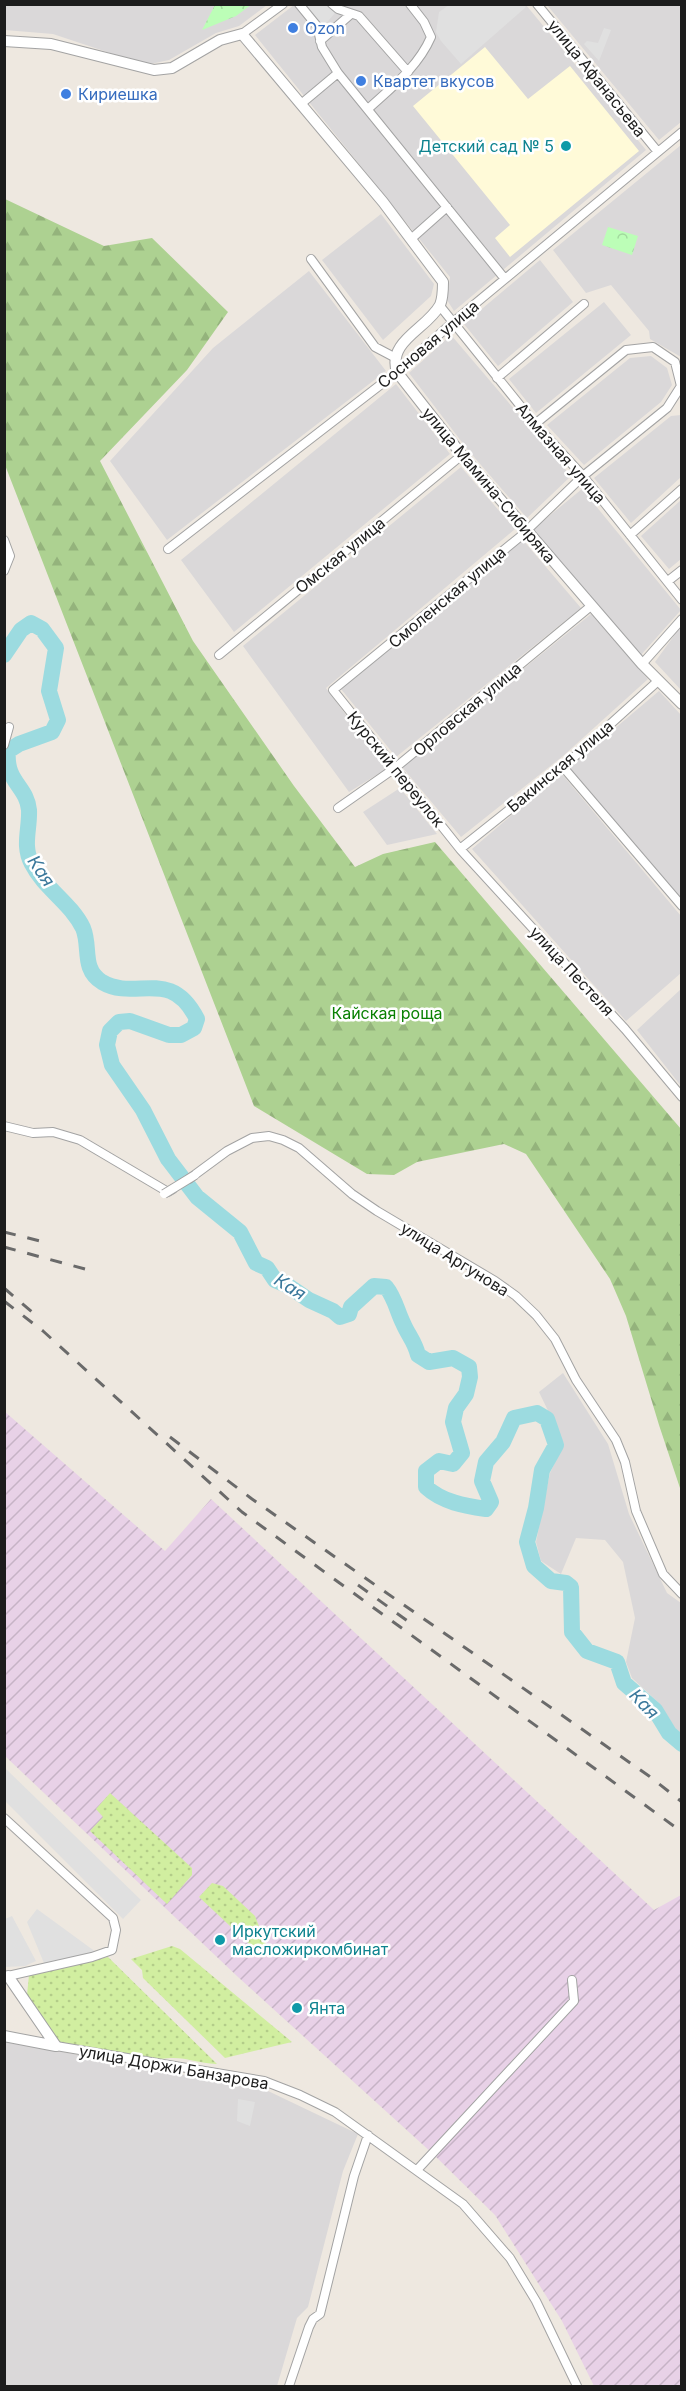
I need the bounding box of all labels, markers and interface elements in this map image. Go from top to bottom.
street label: улица Афанасьева [544,15,650,141]
place label: Ozon [305,18,345,38]
marker: Ozon [286,21,300,35]
place label: Квартет вкусов [373,71,494,91]
marker: Квартет вкусов [354,74,368,88]
place label: Кириешка [78,84,158,104]
marker: Кириешка [59,87,73,101]
place label: Детский сад № 5 [419,136,554,156]
marker: Детский сад № 5 [559,139,573,153]
street label: Сосновая улица [373,296,483,392]
street label: Алмазная улица [512,399,610,507]
street label: улица Мамина-Сибиряка [418,403,560,567]
street label: Омская улица [291,513,389,597]
street label: Смоленская улица [384,542,510,652]
street label: Орловская улица [409,658,525,760]
street label: Курский переулок [343,707,449,831]
street label: Бакинская улица [503,716,617,816]
water label: Кая [23,851,59,890]
street label: улица Пестеля [525,922,619,1020]
park label: Кайская роща [331,1003,443,1023]
street label: улица Аргунова [397,1218,513,1300]
water label: Кая [271,1269,310,1304]
water label: Кая [625,1684,663,1723]
place label: Иркутский масложиркомбинат [232,1921,389,1959]
marker: Иркутский масложиркомбинат [213,1933,227,1947]
place label: Янта [309,1998,345,2018]
marker: Янта [290,2001,304,2015]
street label: улица Доржи Банзарова [78,2040,270,2094]

